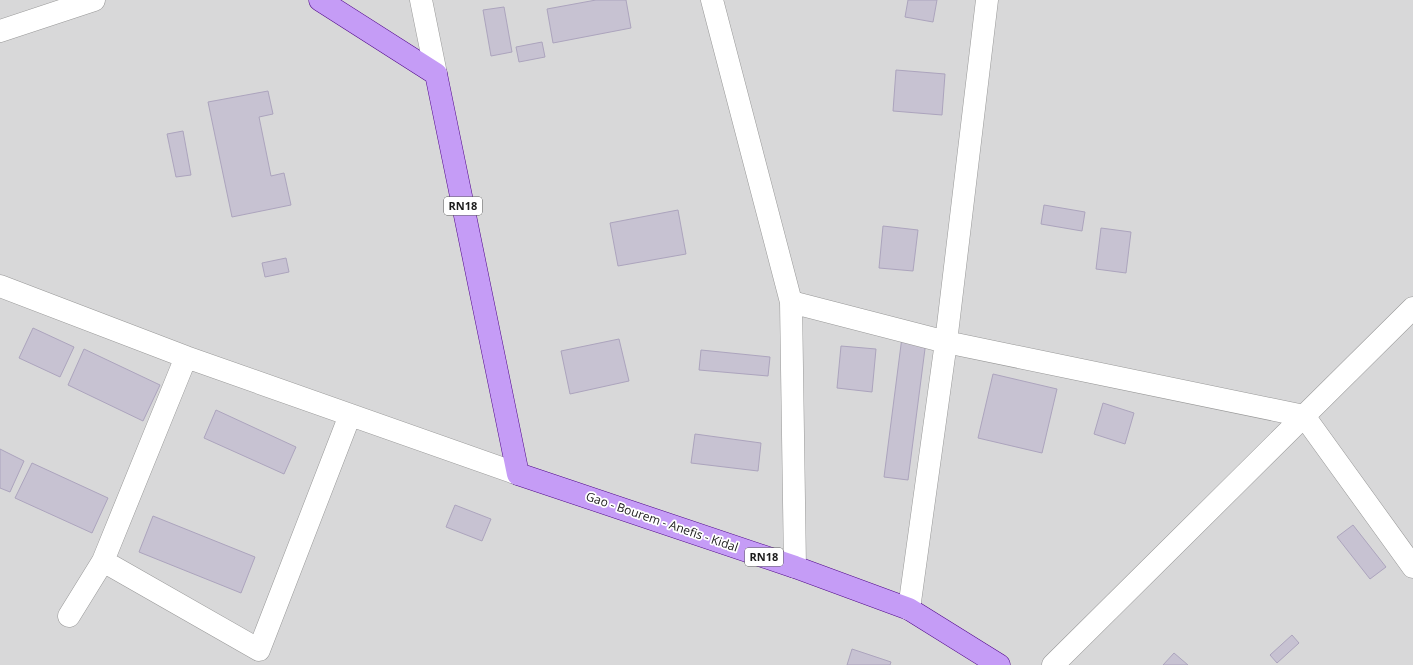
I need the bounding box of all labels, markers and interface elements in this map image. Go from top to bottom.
road number: RN18 [444,197,482,215]
street label: Gao - Bourem - Anefis - Kidal [584,487,741,556]
road number: RN18 [745,548,783,566]

